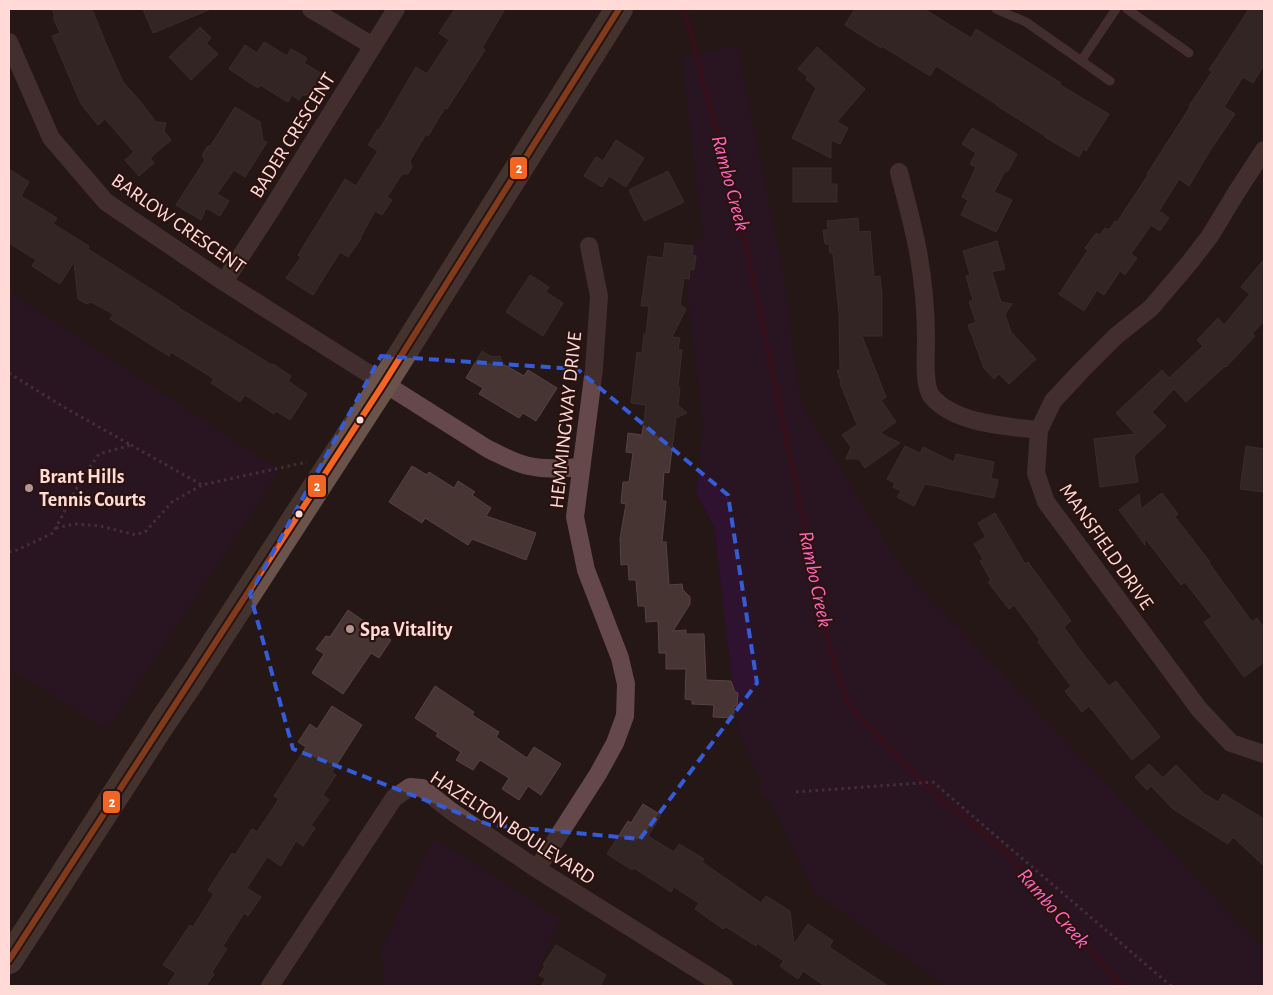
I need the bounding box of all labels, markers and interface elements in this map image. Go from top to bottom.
street label: BADER CRESCENT [246,69,339,201]
water label: Rambo Creek [708,133,753,233]
line badge: 2 [509,156,528,180]
text: 2 [516,162,523,176]
street label: BARLOW CRESCENT [108,170,249,278]
street label: HEMMINGWAY DRIVE [547,330,585,509]
unlabelled marker [355,415,365,425]
place label: Brant Hills Tennis Courts [39,467,146,510]
line badge: 2 [307,474,327,498]
text: 2 [314,480,321,494]
street label: MANSFIELD DRIVE [1055,480,1157,613]
marker: Brant Hills Tennis Courts [23,482,35,494]
unlabelled marker [294,509,304,519]
water label: Rambo Creek [795,529,836,630]
place label: Spa Vitality [360,620,453,640]
marker: Spa Vitality [344,623,356,635]
street label: HAZELTON BOULEVARD [427,767,598,888]
line badge: 2 [102,790,121,814]
text: 2 [109,796,116,810]
water label: Rambo Creek [1014,864,1094,952]

